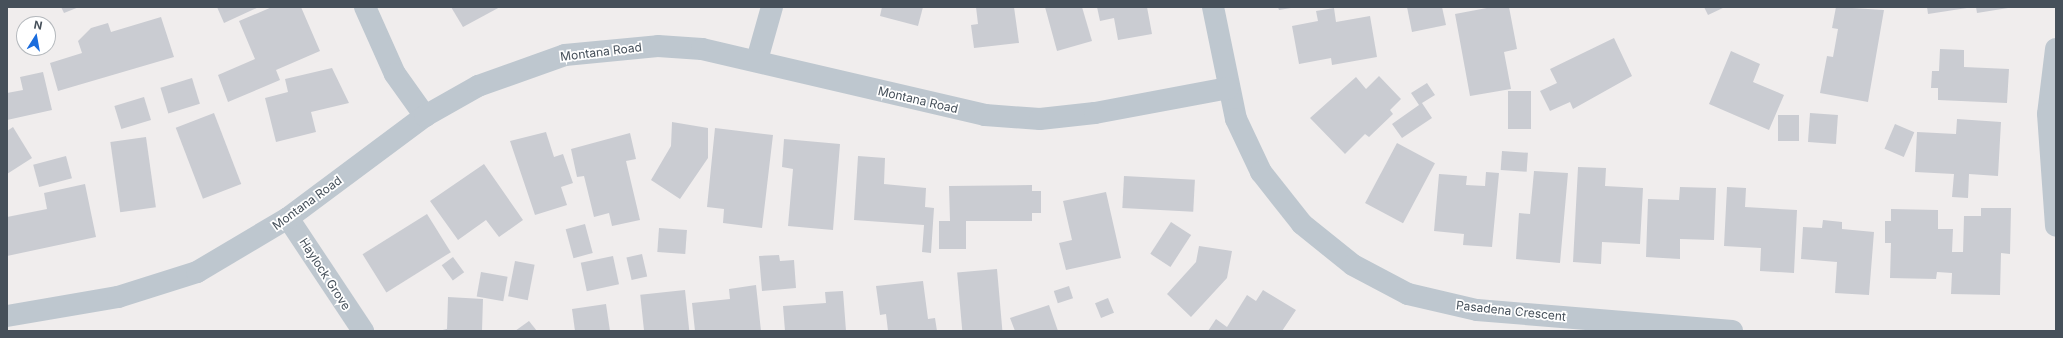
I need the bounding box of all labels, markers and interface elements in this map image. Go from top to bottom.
north arrow [16,16,56,56]
text: N [33,18,44,33]
street label: Montana Road [559,40,643,64]
street label: Montana Road [876,84,960,116]
street label: Montana Road [270,173,344,233]
street label: Haylock Grove [296,235,354,313]
street label: Pasadena Crescent [1455,298,1567,324]

